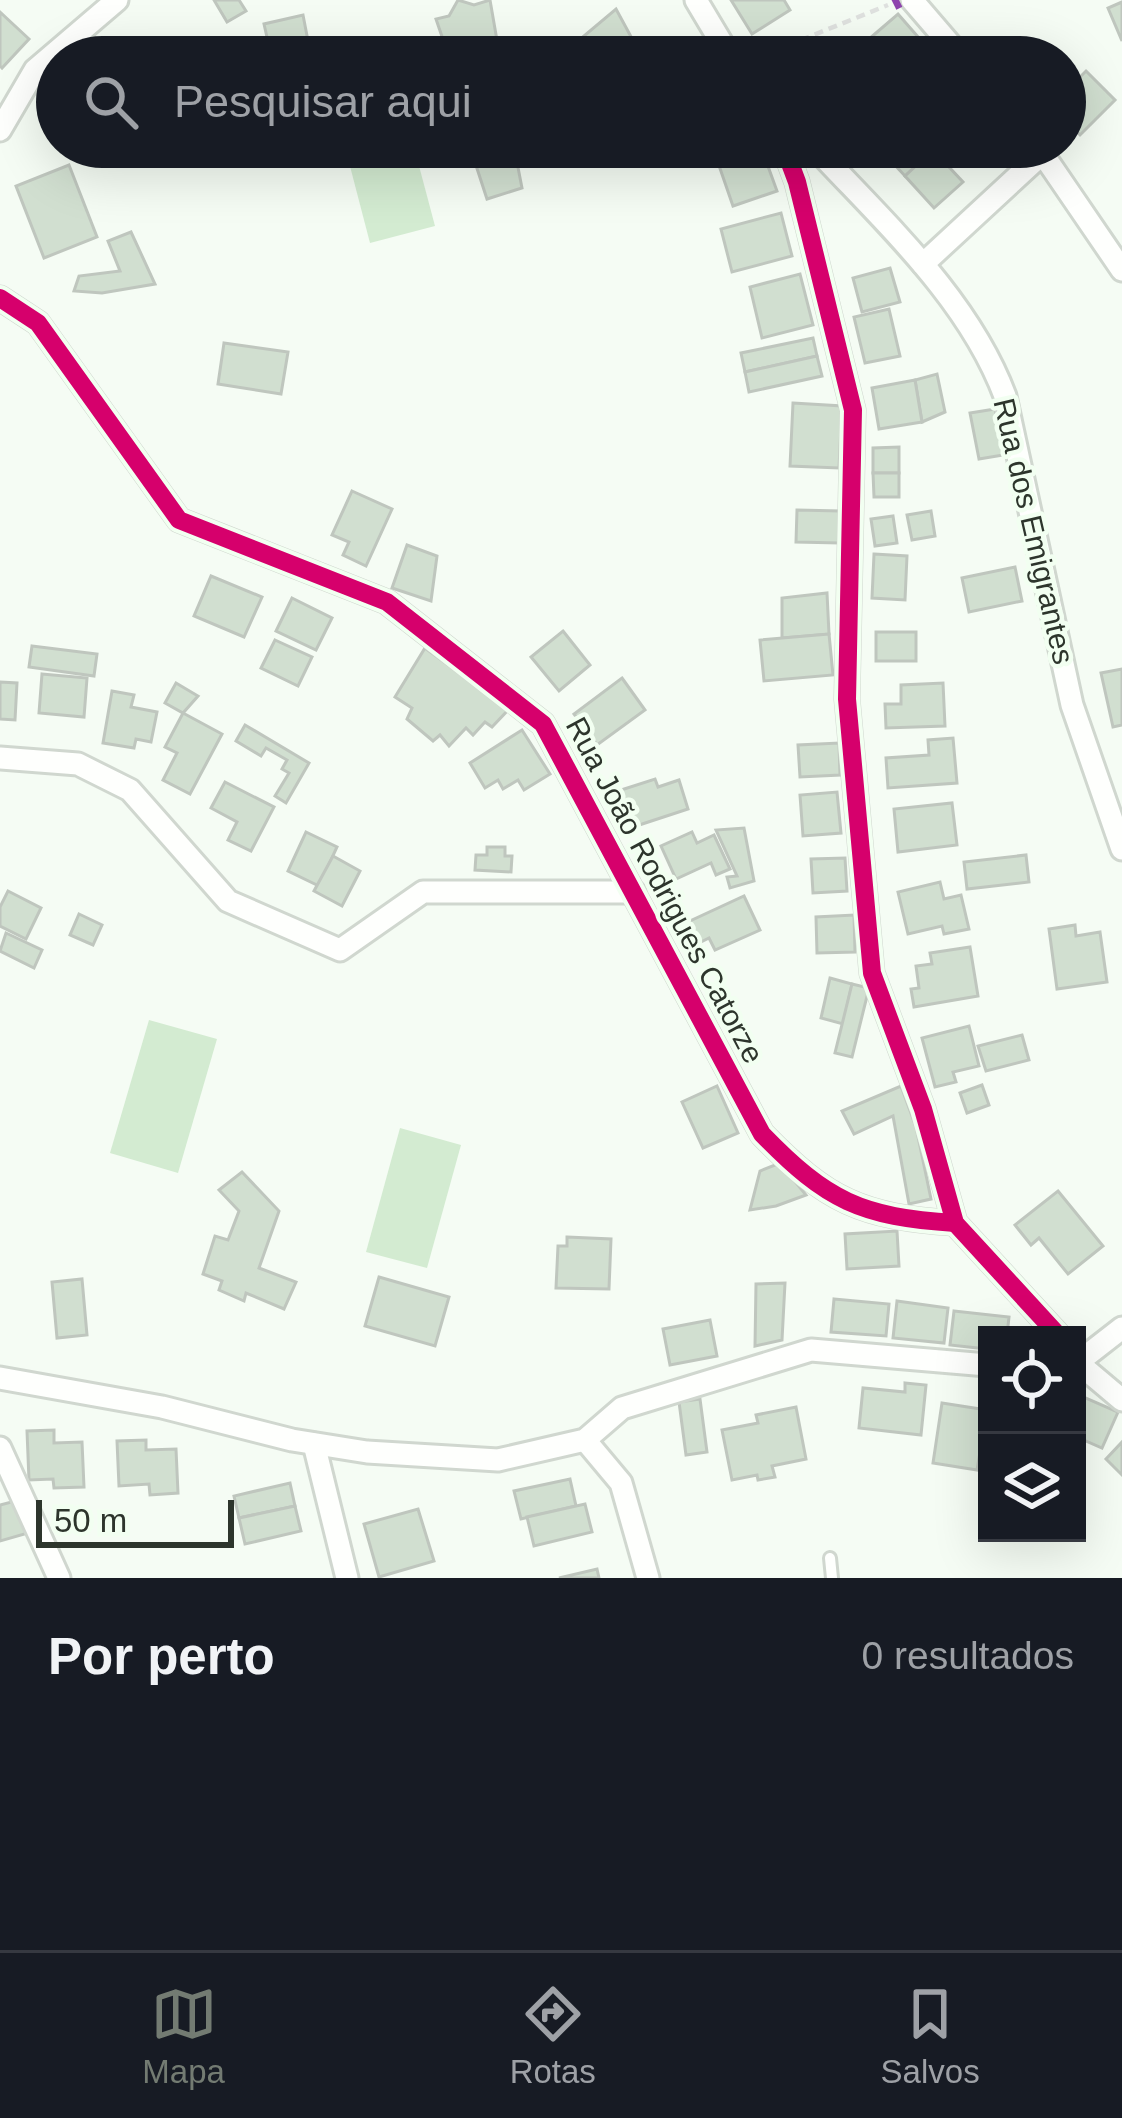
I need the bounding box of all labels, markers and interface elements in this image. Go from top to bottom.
search box [36,36,1086,168]
icon: search [78,69,144,135]
text: Pesquisar aqui [174,76,472,127]
street label: Rua dos Emigrantes [987,395,1081,667]
street label: Rua João Rodrigues Catorze [560,711,770,1069]
map controls [978,1326,1086,1542]
button: locate [978,1326,1086,1434]
button: layers [978,1434,1086,1542]
scale bar [36,1494,234,1547]
text: 50 m [54,1502,127,1539]
text: Por perto [48,1628,275,1685]
text: 0 resultados [862,1634,1074,1677]
tab: Mapa [142,1981,225,2091]
tab: Rotas [510,1981,596,2091]
tab: Salvos [881,1981,980,2091]

